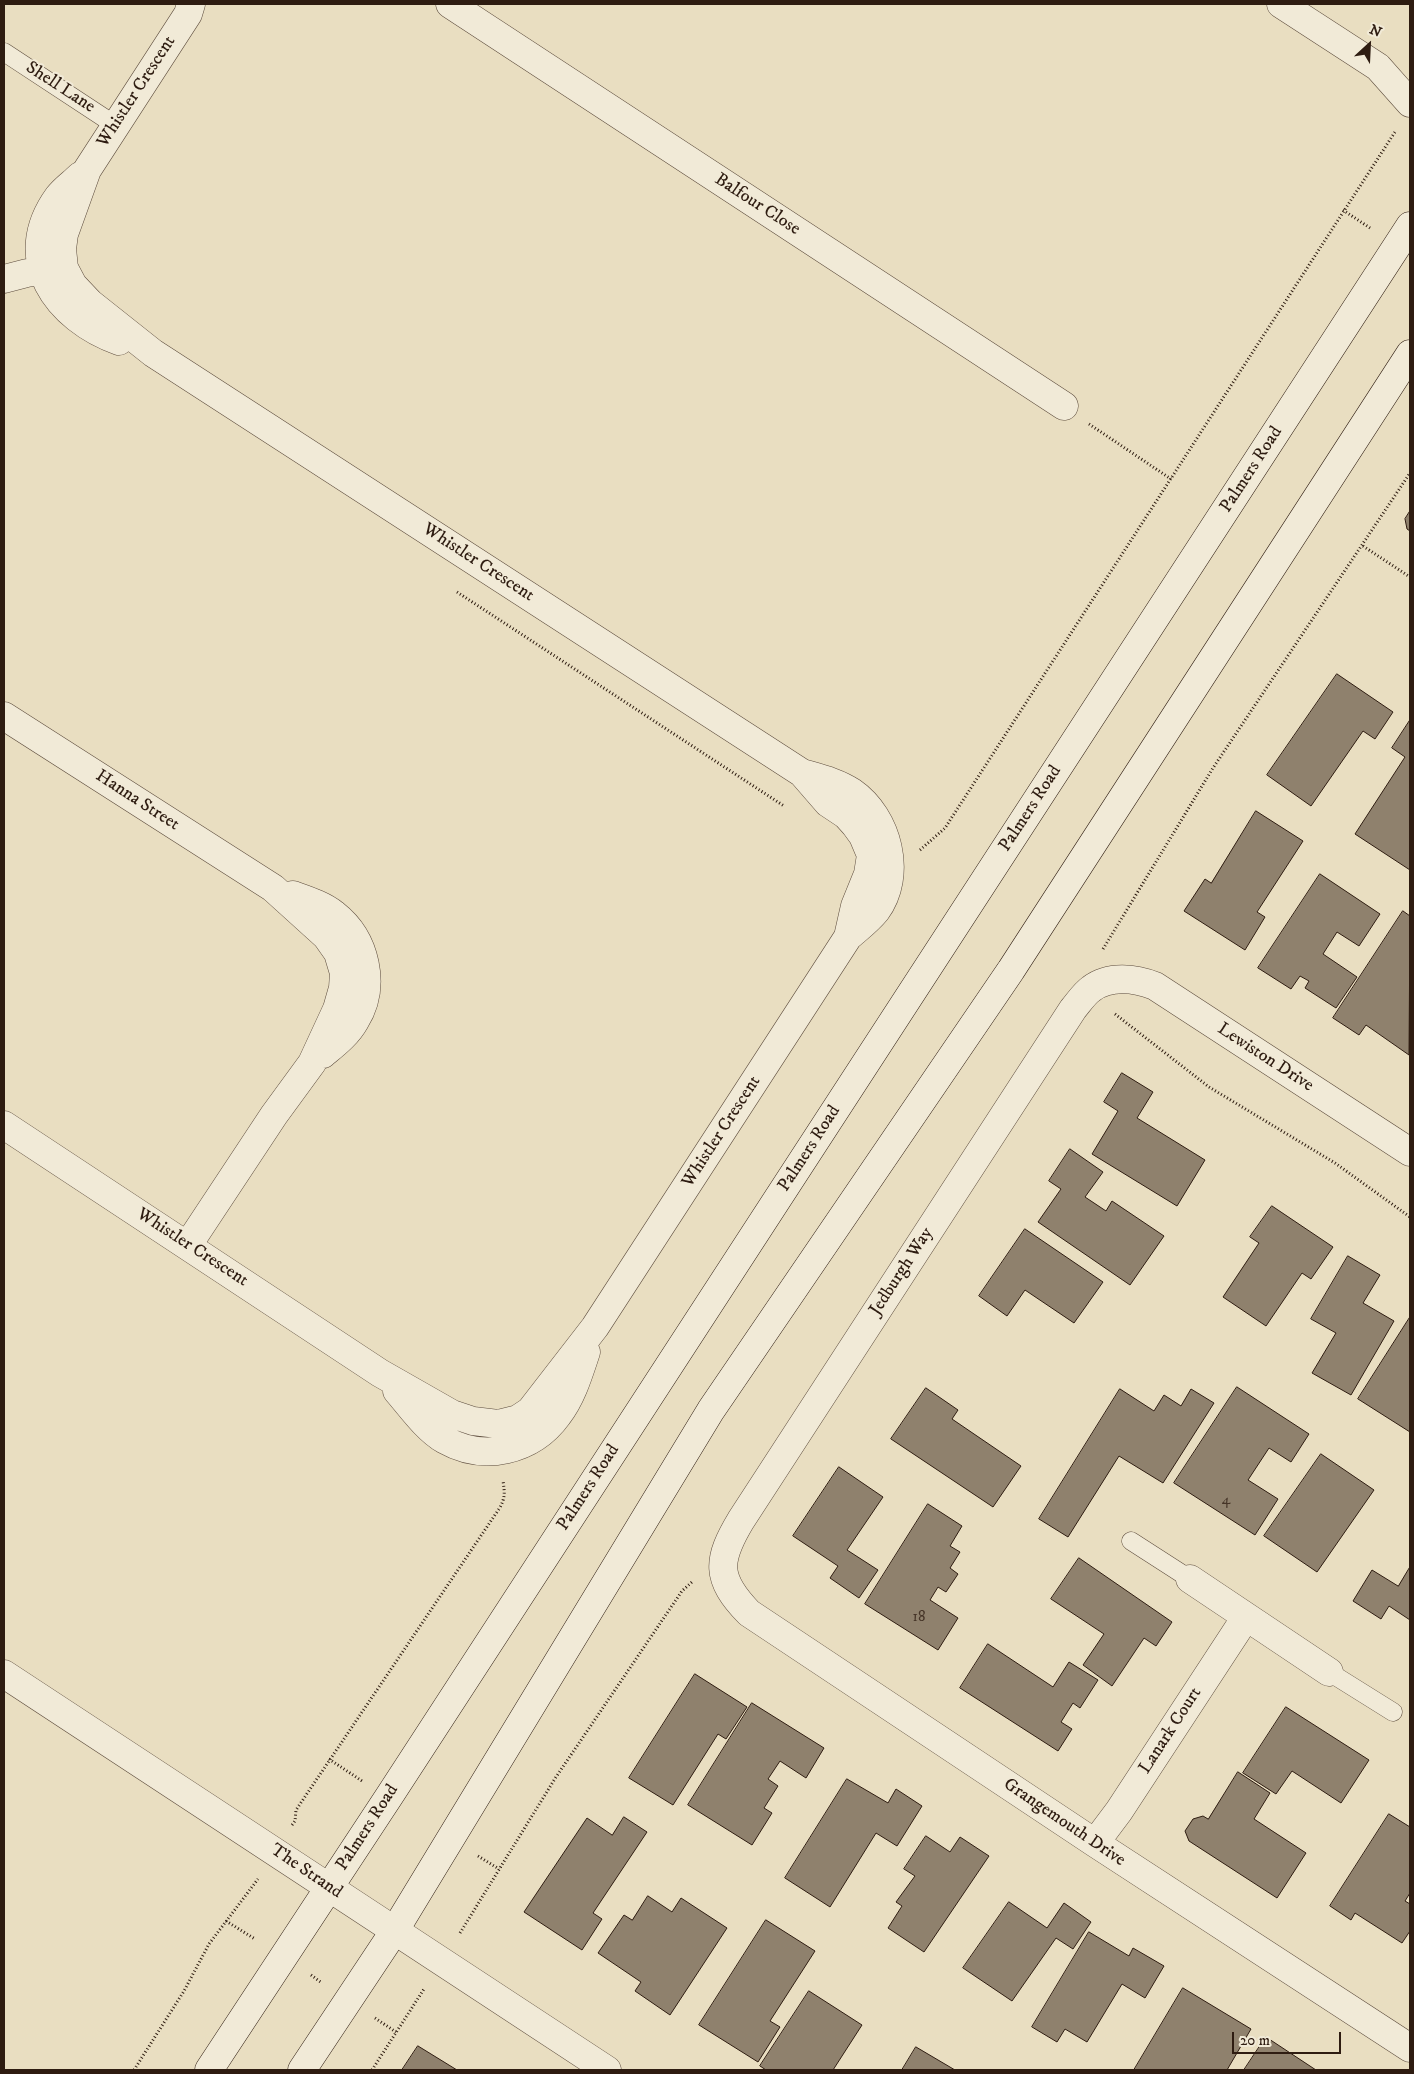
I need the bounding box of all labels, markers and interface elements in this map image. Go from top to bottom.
north arrow [1344,20,1394,70]
text: N [1366,21,1384,42]
street label: Whistler Crescent [93,32,181,152]
street label: Shell Lane [21,58,99,118]
street label: Balfour Close [710,169,804,241]
street label: Palmers Road [1216,423,1288,517]
street label: Whistler Crescent [418,519,538,607]
street label: Palmers Road [995,762,1067,856]
street label: Hanna Street [91,766,183,836]
street label: Lewiston Drive [1213,1019,1317,1097]
street label: Whistler Crescent [678,1072,766,1192]
street label: Palmers Road [774,1102,846,1196]
street label: Whistler Crescent [132,1204,252,1292]
street label: Jedburgh Way [866,1224,938,1320]
street label: Palmers Road [553,1441,625,1535]
house number: 4 [1222,1492,1230,1510]
house number: 18 [912,1609,926,1627]
street label: Lanark Court [1135,1684,1207,1778]
street label: Grangemouth Drive [999,1774,1129,1872]
street label: Palmers Road [332,1781,404,1875]
street label: The Strand [266,1840,346,1904]
scale bar [1234,2022,1343,2054]
text: 20 m [1240,2031,1270,2050]

